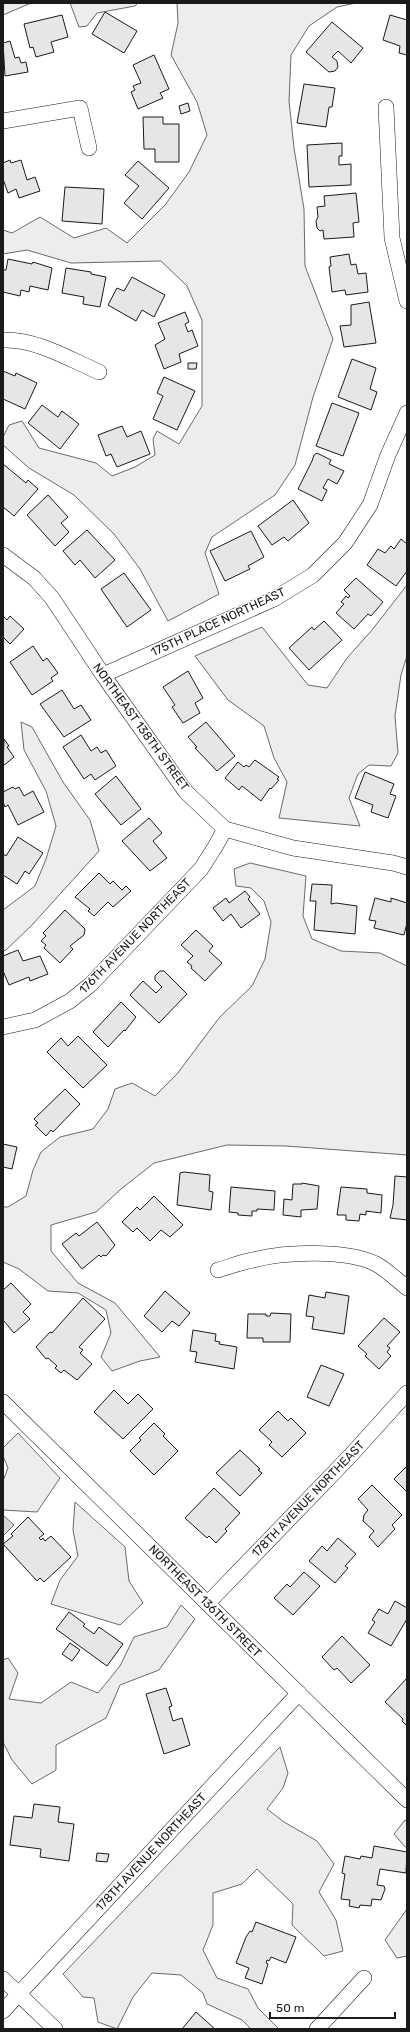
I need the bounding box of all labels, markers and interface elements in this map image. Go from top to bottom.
street label: 175TH PLACE NORTHEAST [149,585,287,659]
street label: NORTHEAST 138TH STREET [90,661,192,793]
street label: 176TH AVENUE NORTHEAST [76,875,194,996]
street label: 178TH AVENUE NORTHEAST [249,1438,367,1560]
street label: NORTHEAST 136TH STREET [146,1542,264,1660]
street label: 178TH AVENUE NORTHEAST [93,1790,209,1914]
scale bar [270,1994,395,2020]
text: 50 m [276,2001,304,2015]

